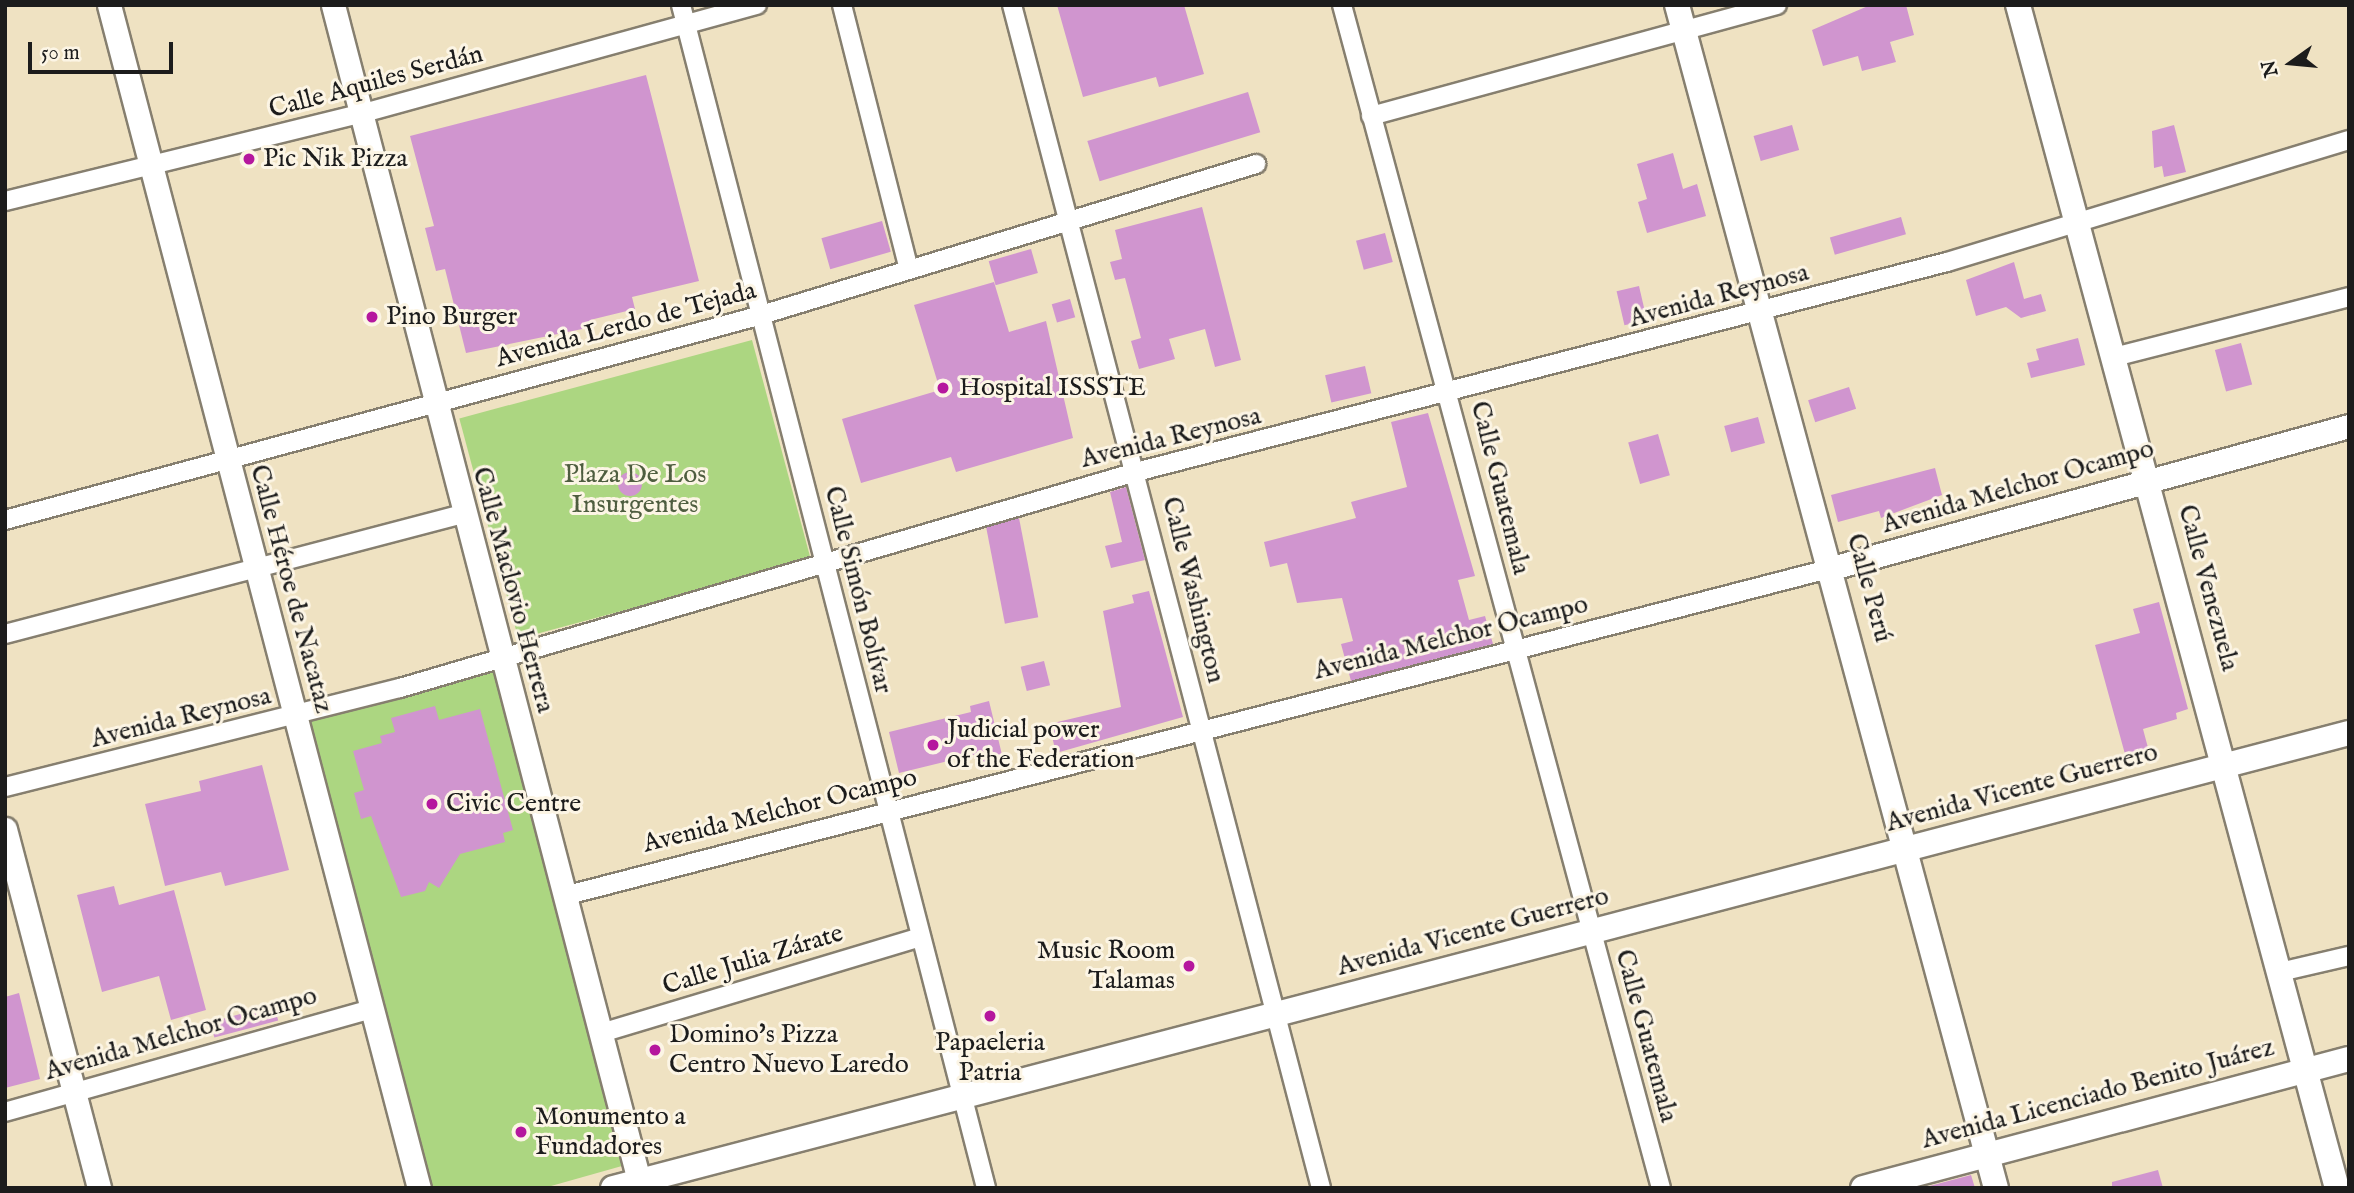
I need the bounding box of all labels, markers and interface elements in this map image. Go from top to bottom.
scale bar [32,28,177,72]
north arrow [2256,28,2326,98]
street label: Calle Aquiles Serdán [266,38,486,126]
text: 50 m [41,40,80,67]
text: N [2257,57,2284,79]
place label: Pic Nik Pizza [263,143,408,175]
marker: Pic Nik Pizza [241,151,257,167]
street label: Avenida Reynosa [1626,257,1812,335]
street label: Avenida Lerdo de Tejada [492,275,760,375]
place label: Pino Burger [386,301,517,333]
marker: Pino Burger [364,309,380,325]
place label: Hospital ISSSTE [959,372,1146,404]
marker: Hospital ISSSTE [933,378,953,398]
street label: Calle Guatemala [1463,398,1537,578]
street label: Avenida Reynosa [1078,401,1264,475]
street label: Avenida Melchor Ocampo [1879,433,2157,541]
park label: Plaza De Los Insurgentes [564,459,706,520]
street label: Calle Héroe de Nacataz [243,461,339,717]
street label: Calle Maclovio Herrera [465,464,561,716]
street label: Calle Simón Bolívar [817,483,899,697]
street label: Calle Washington [1155,494,1231,686]
street label: Calle Venezuela [2171,501,2245,675]
street label: Calle Perú [1840,530,1898,646]
street label: Avenida Melchor Ocampo [1311,589,1591,687]
street label: Avenida Reynosa [88,681,274,755]
place label: Judicial power of the Federation [947,714,1135,776]
marker: Judicial power of the Federation [925,737,941,753]
street label: Avenida Vicente Guerrero [1883,737,2161,839]
street label: Avenida Melchor Ocampo [640,762,920,860]
place label: Civic Centre [446,788,581,820]
marker: Civic Centre [424,796,440,812]
street label: Avenida Vicente Guerrero [1334,881,1612,983]
street label: Calle Julia Zárate [659,918,847,1002]
place label: Music Room Talamas [1037,935,1175,996]
street label: Calle Guatemala [1608,946,1684,1126]
marker: Music Room Talamas [1181,958,1197,974]
street label: Avenida Melchor Ocampo [42,980,320,1088]
marker: Papaeleria Patria [982,1008,998,1024]
place label: Domino's Pizza Centro Nuevo Laredo [669,1019,909,1080]
place label: Papaeleria Patria [935,1027,1045,1088]
street label: Avenida Licenciado Benito Juárez [1918,1032,2278,1156]
marker: Domino's Pizza Centro Nuevo Laredo [647,1042,663,1058]
place label: Monumento a Fundadores [535,1101,686,1162]
marker: Monumento a Fundadores [513,1124,529,1140]

